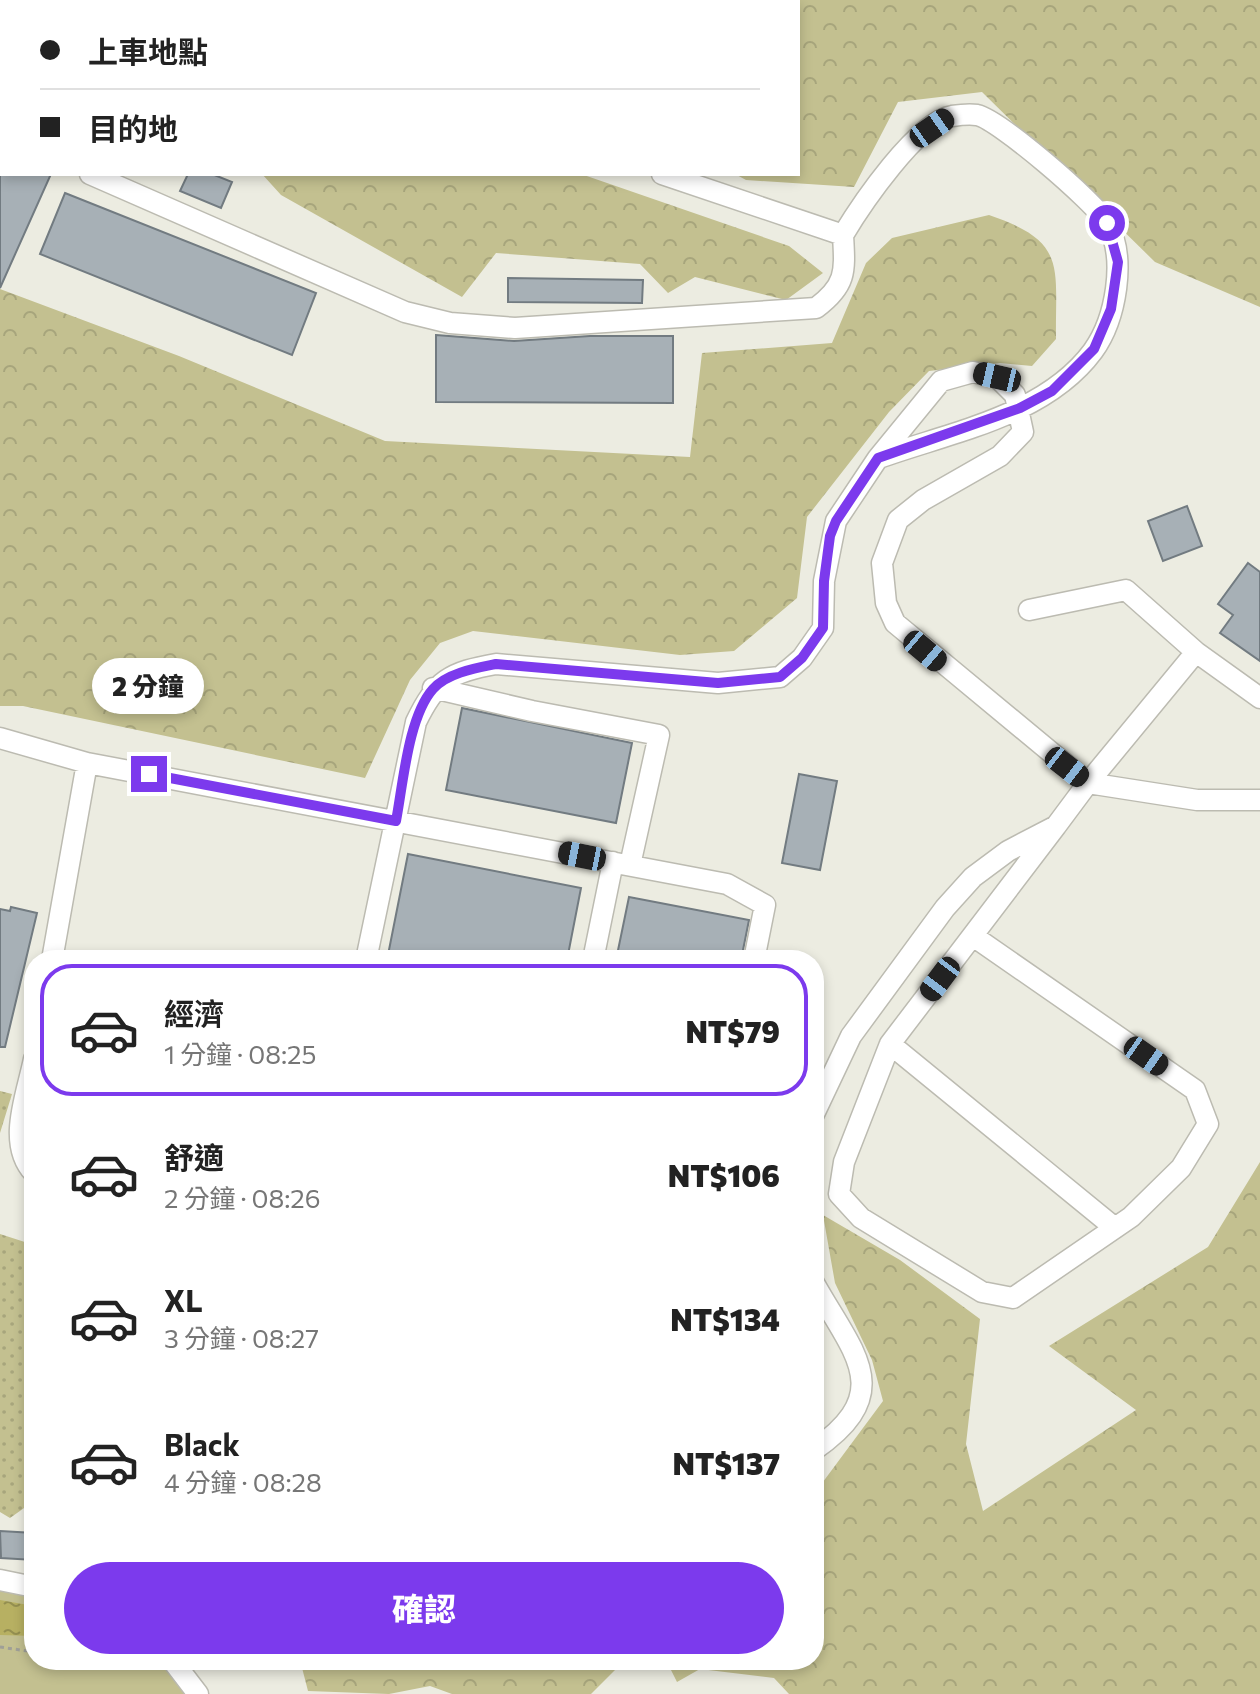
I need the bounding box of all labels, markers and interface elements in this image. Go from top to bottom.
text: 上車地點 [88,32,208,69]
car [905,104,959,152]
text: 目的地 [88,109,178,146]
route start [1089,205,1125,241]
car [971,360,1023,394]
car [899,626,951,676]
callout: 2 分鐘 [93,658,205,714]
text: 2 分鐘 [112,670,184,701]
car [1041,743,1093,791]
route end [131,756,167,792]
car [556,840,608,872]
car [916,953,964,1005]
icon: car [68,994,140,1066]
text: 經濟 [164,994,224,1031]
text: NT$79 [685,1012,780,1049]
car [1119,1032,1173,1080]
text: 1 分鐘 · 08:25 [164,1038,316,1069]
icon: car [68,1138,140,1210]
text: 舒適 [164,1138,224,1175]
text: NT$106 [668,1156,780,1193]
text: 2 分鐘 · 08:26 [164,1182,321,1213]
text: XL [164,1281,203,1318]
icon: car [68,1282,140,1354]
text: NT$134 [670,1300,780,1337]
text: 3 分鐘 · 08:27 [164,1322,319,1353]
text: Black [164,1425,240,1462]
icon: car [68,1426,140,1498]
text: NT$137 [673,1444,780,1481]
text: 4 分鐘 · 08:28 [164,1466,322,1497]
button: 確認 [64,1562,784,1654]

